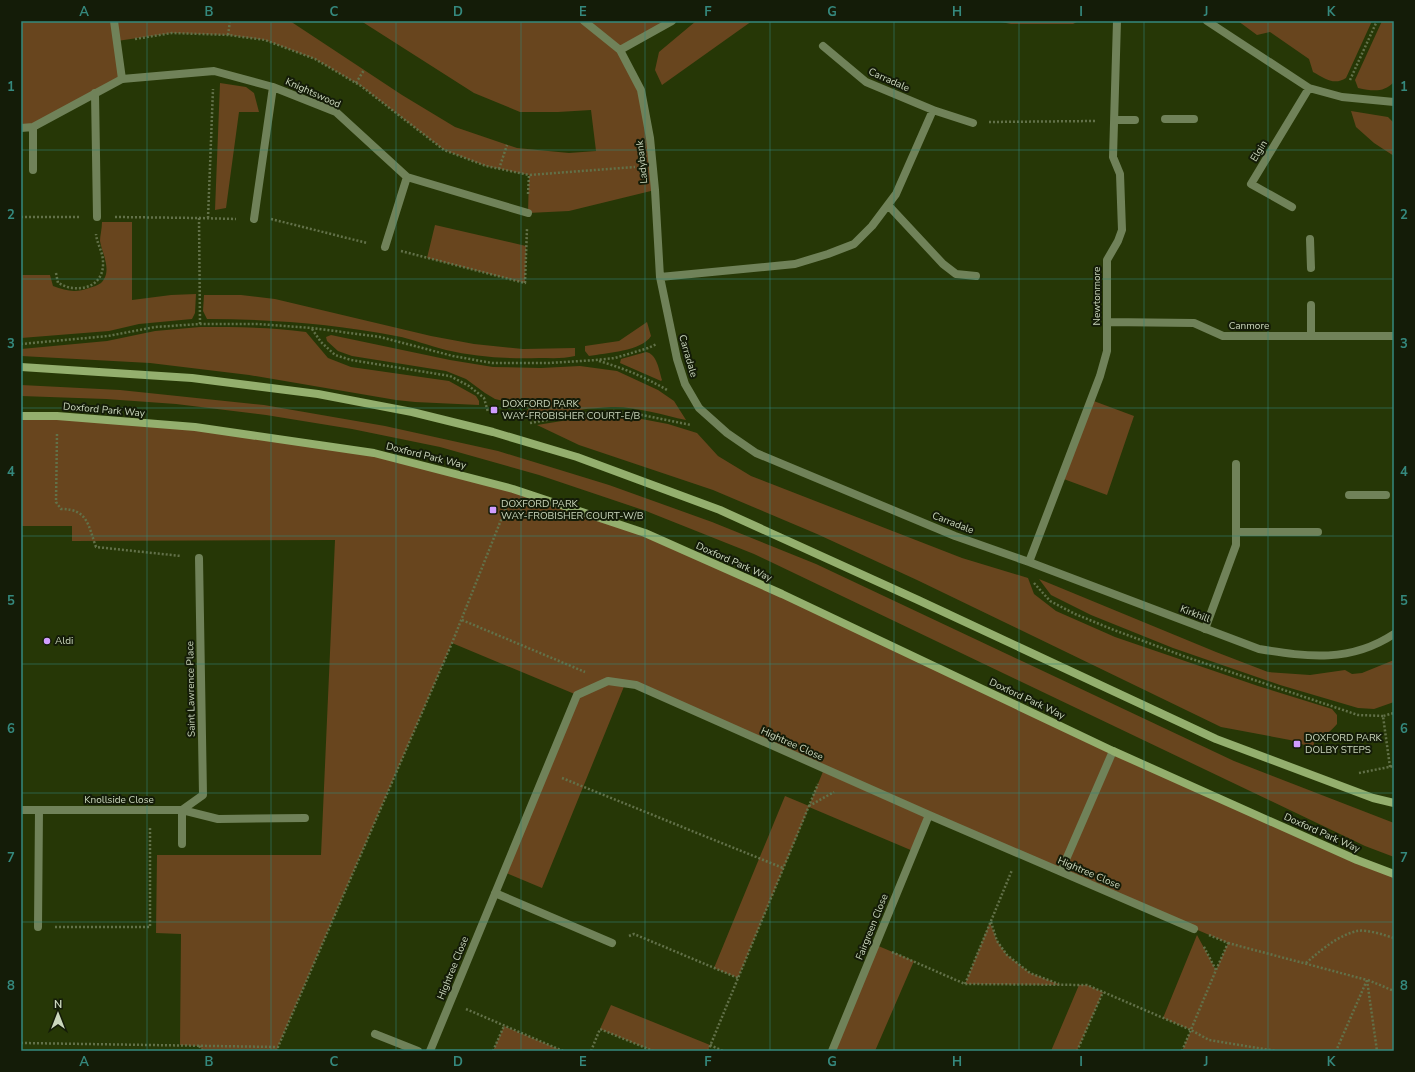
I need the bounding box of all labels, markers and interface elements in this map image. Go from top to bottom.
text: A [79,3,89,21]
text: B [205,3,214,21]
text: C [330,3,339,21]
text: D [453,3,463,21]
text: E [579,3,587,21]
text: F [704,3,712,21]
text: G [827,3,837,21]
text: H [952,3,962,21]
text: I [1079,3,1083,21]
text: J [1203,3,1208,21]
text: K [1327,3,1336,21]
street label: Carradale [866,65,912,95]
street label: Knightswood [283,75,343,112]
text: 1 [7,78,15,96]
text: 1 [1400,78,1408,96]
street label: Elgin [1247,138,1271,164]
street label: Ladybank [633,139,651,184]
text: 2 [7,206,15,224]
text: 2 [1400,206,1408,224]
street label: Newtonmore [1090,267,1104,325]
street label: Canmore [1229,319,1269,333]
street label: Carradale [675,333,701,379]
text: 3 [7,335,15,353]
text: 3 [1400,335,1408,353]
place label: DOXFORD PARK WAY-FROBISHER COURT-E/B [502,397,641,423]
street label: Doxford Park Way [62,399,146,421]
marker: DOXFORD PARK WAY-FROBISHER COURT-E/B [489,405,499,415]
street label: Doxford Park Way [384,439,468,473]
text: 4 [7,463,15,481]
text: 4 [1400,463,1408,481]
place label: DOXFORD PARK WAY-FROBISHER COURT-W/B [501,497,644,523]
marker: DOXFORD PARK WAY-FROBISHER COURT-W/B [488,505,498,515]
street label: Carradale [930,509,976,537]
street label: Doxford Park Way [694,539,775,585]
text: 5 [7,592,15,610]
text: 5 [1400,592,1408,610]
street label: Kirkhill [1178,602,1212,626]
place label: Aldi [55,634,73,648]
marker: Aldi [42,636,52,646]
street label: Saint Lawrence Place [183,641,199,737]
street label: Doxford Park Way [987,675,1068,723]
text: 6 [7,720,15,738]
text: 6 [1400,720,1408,738]
street label: Hightree Close [759,724,825,764]
place label: DOXFORD PARK DOLBY STEPS [1305,731,1383,757]
marker: DOXFORD PARK DOLBY STEPS [1292,739,1302,749]
street label: Knollside Close [84,793,154,807]
street label: Doxford Park Way [1282,810,1363,856]
text: 7 [7,849,15,867]
text: 7 [1400,849,1408,867]
street label: Hightree Close [1055,853,1123,893]
street label: Fairgreen Close [852,892,892,962]
street label: Hightree Close [434,934,472,1002]
text: 8 [7,977,15,995]
text: 8 [1400,977,1408,995]
north arrow [38,994,78,1034]
text: N [54,997,62,1012]
text: A [79,1053,89,1071]
text: B [205,1053,214,1071]
text: C [330,1053,339,1071]
text: D [453,1053,463,1071]
text: E [579,1053,587,1071]
text: F [704,1053,712,1071]
text: G [827,1053,837,1071]
text: H [952,1053,962,1071]
text: I [1079,1053,1083,1071]
text: J [1203,1053,1208,1071]
text: K [1327,1053,1336,1071]

